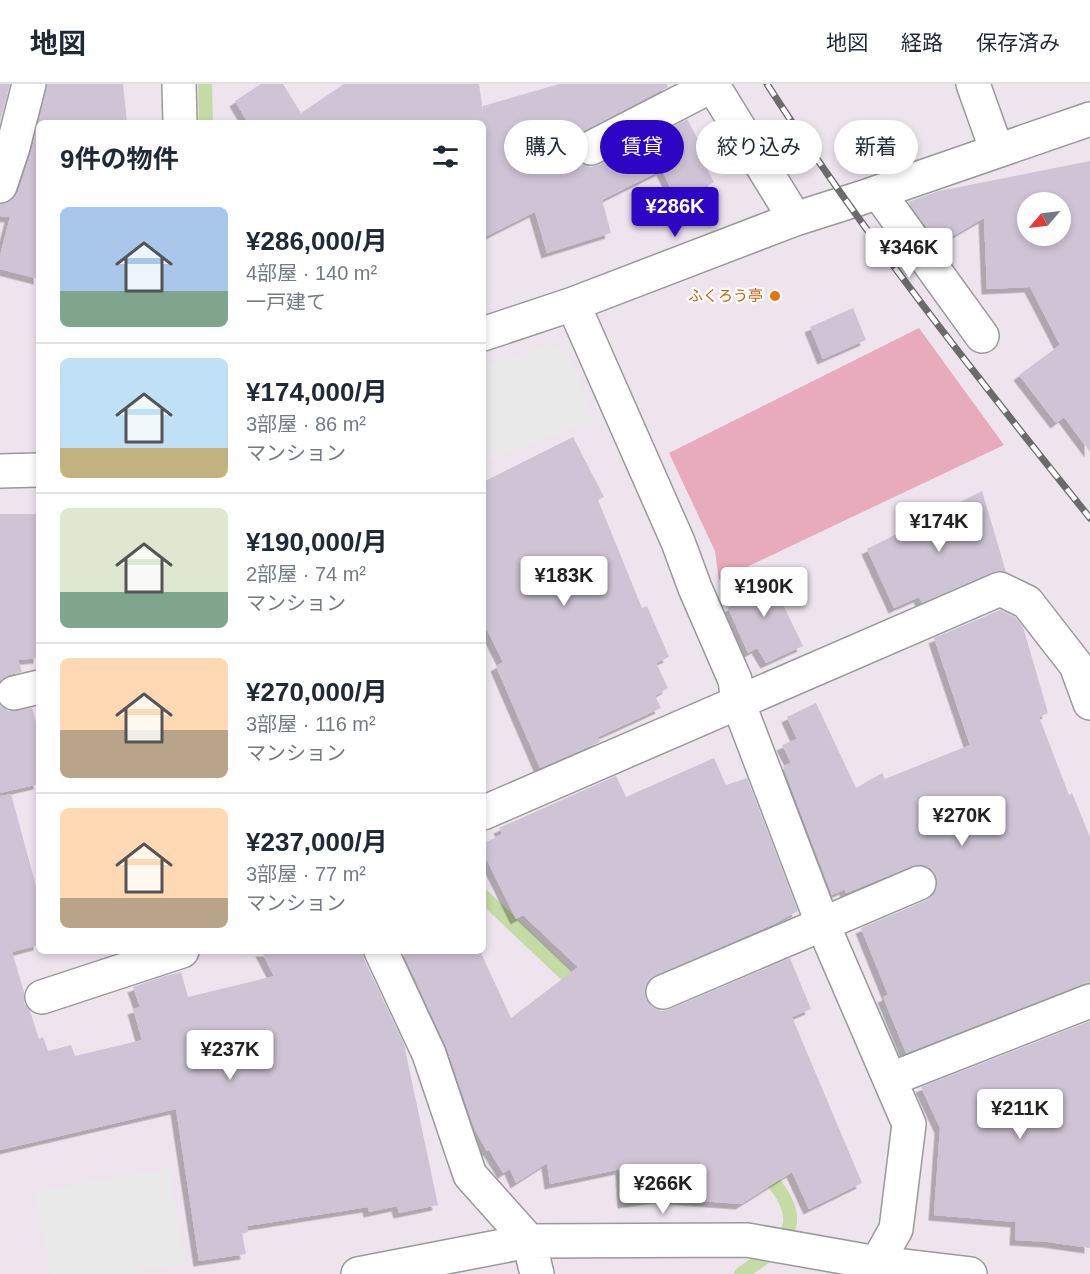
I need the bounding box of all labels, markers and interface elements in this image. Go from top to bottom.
text: 地図 [30,28,86,59]
text: 地図 [826,31,868,54]
text: 経路 [901,31,943,54]
text: 保存済み [976,31,1060,54]
chip: 購入 [504,120,588,174]
chip: 賃貸 [600,120,684,174]
chip: 絞り込み [696,120,822,174]
chip: 新着 [834,120,918,174]
icon: filters [429,140,462,173]
text: 9件の物件 [60,144,178,174]
pin: ¥286K [633,187,717,238]
north arrow [1017,192,1071,246]
map controls [1017,192,1071,246]
text: ¥286K [646,195,704,217]
text: ¥286,000/月 [246,226,388,256]
pin: ¥346K [867,228,951,279]
icon: home [108,231,180,303]
text: ¥346K [880,236,938,258]
text: 4部屋 · 140 m² [246,262,377,284]
place label: ふくろう亭 [688,287,763,304]
marker: ふくろう亭 [768,289,782,303]
text: 一戸建て [246,291,326,313]
text: ¥174,000/月 [246,377,388,407]
icon: home [108,382,180,454]
text: 3部屋 · 86 m² [246,413,366,435]
text: マンション [246,442,346,464]
pin: ¥174K [897,502,981,553]
text: ¥174K [910,510,968,532]
text: ¥190,000/月 [246,527,388,557]
icon: home [108,532,180,604]
pin: ¥183K [522,556,606,607]
text: 2部屋 · 74 m² [246,563,366,585]
text: ¥183K [535,564,593,586]
pin: ¥190K [722,567,806,618]
text: ¥190K [735,575,793,597]
text: マンション [246,592,346,614]
text: ¥270,000/月 [246,677,388,707]
icon: home [108,682,180,754]
text: 3部屋 · 116 m² [246,713,376,735]
text: マンション [246,742,346,764]
pin: ¥270K [920,796,1004,847]
text: ¥270K [933,804,991,826]
text: ¥237,000/月 [246,827,388,857]
icon: home [108,832,180,904]
text: 3部屋 · 77 m² [246,863,366,885]
text: マンション [246,892,346,914]
pin: ¥237K [188,1030,272,1081]
text: ¥237K [201,1038,259,1060]
pin: ¥211K [978,1089,1062,1140]
text: ¥211K [991,1097,1049,1119]
pin: ¥266K [621,1164,705,1215]
text: ¥266K [634,1172,692,1194]

